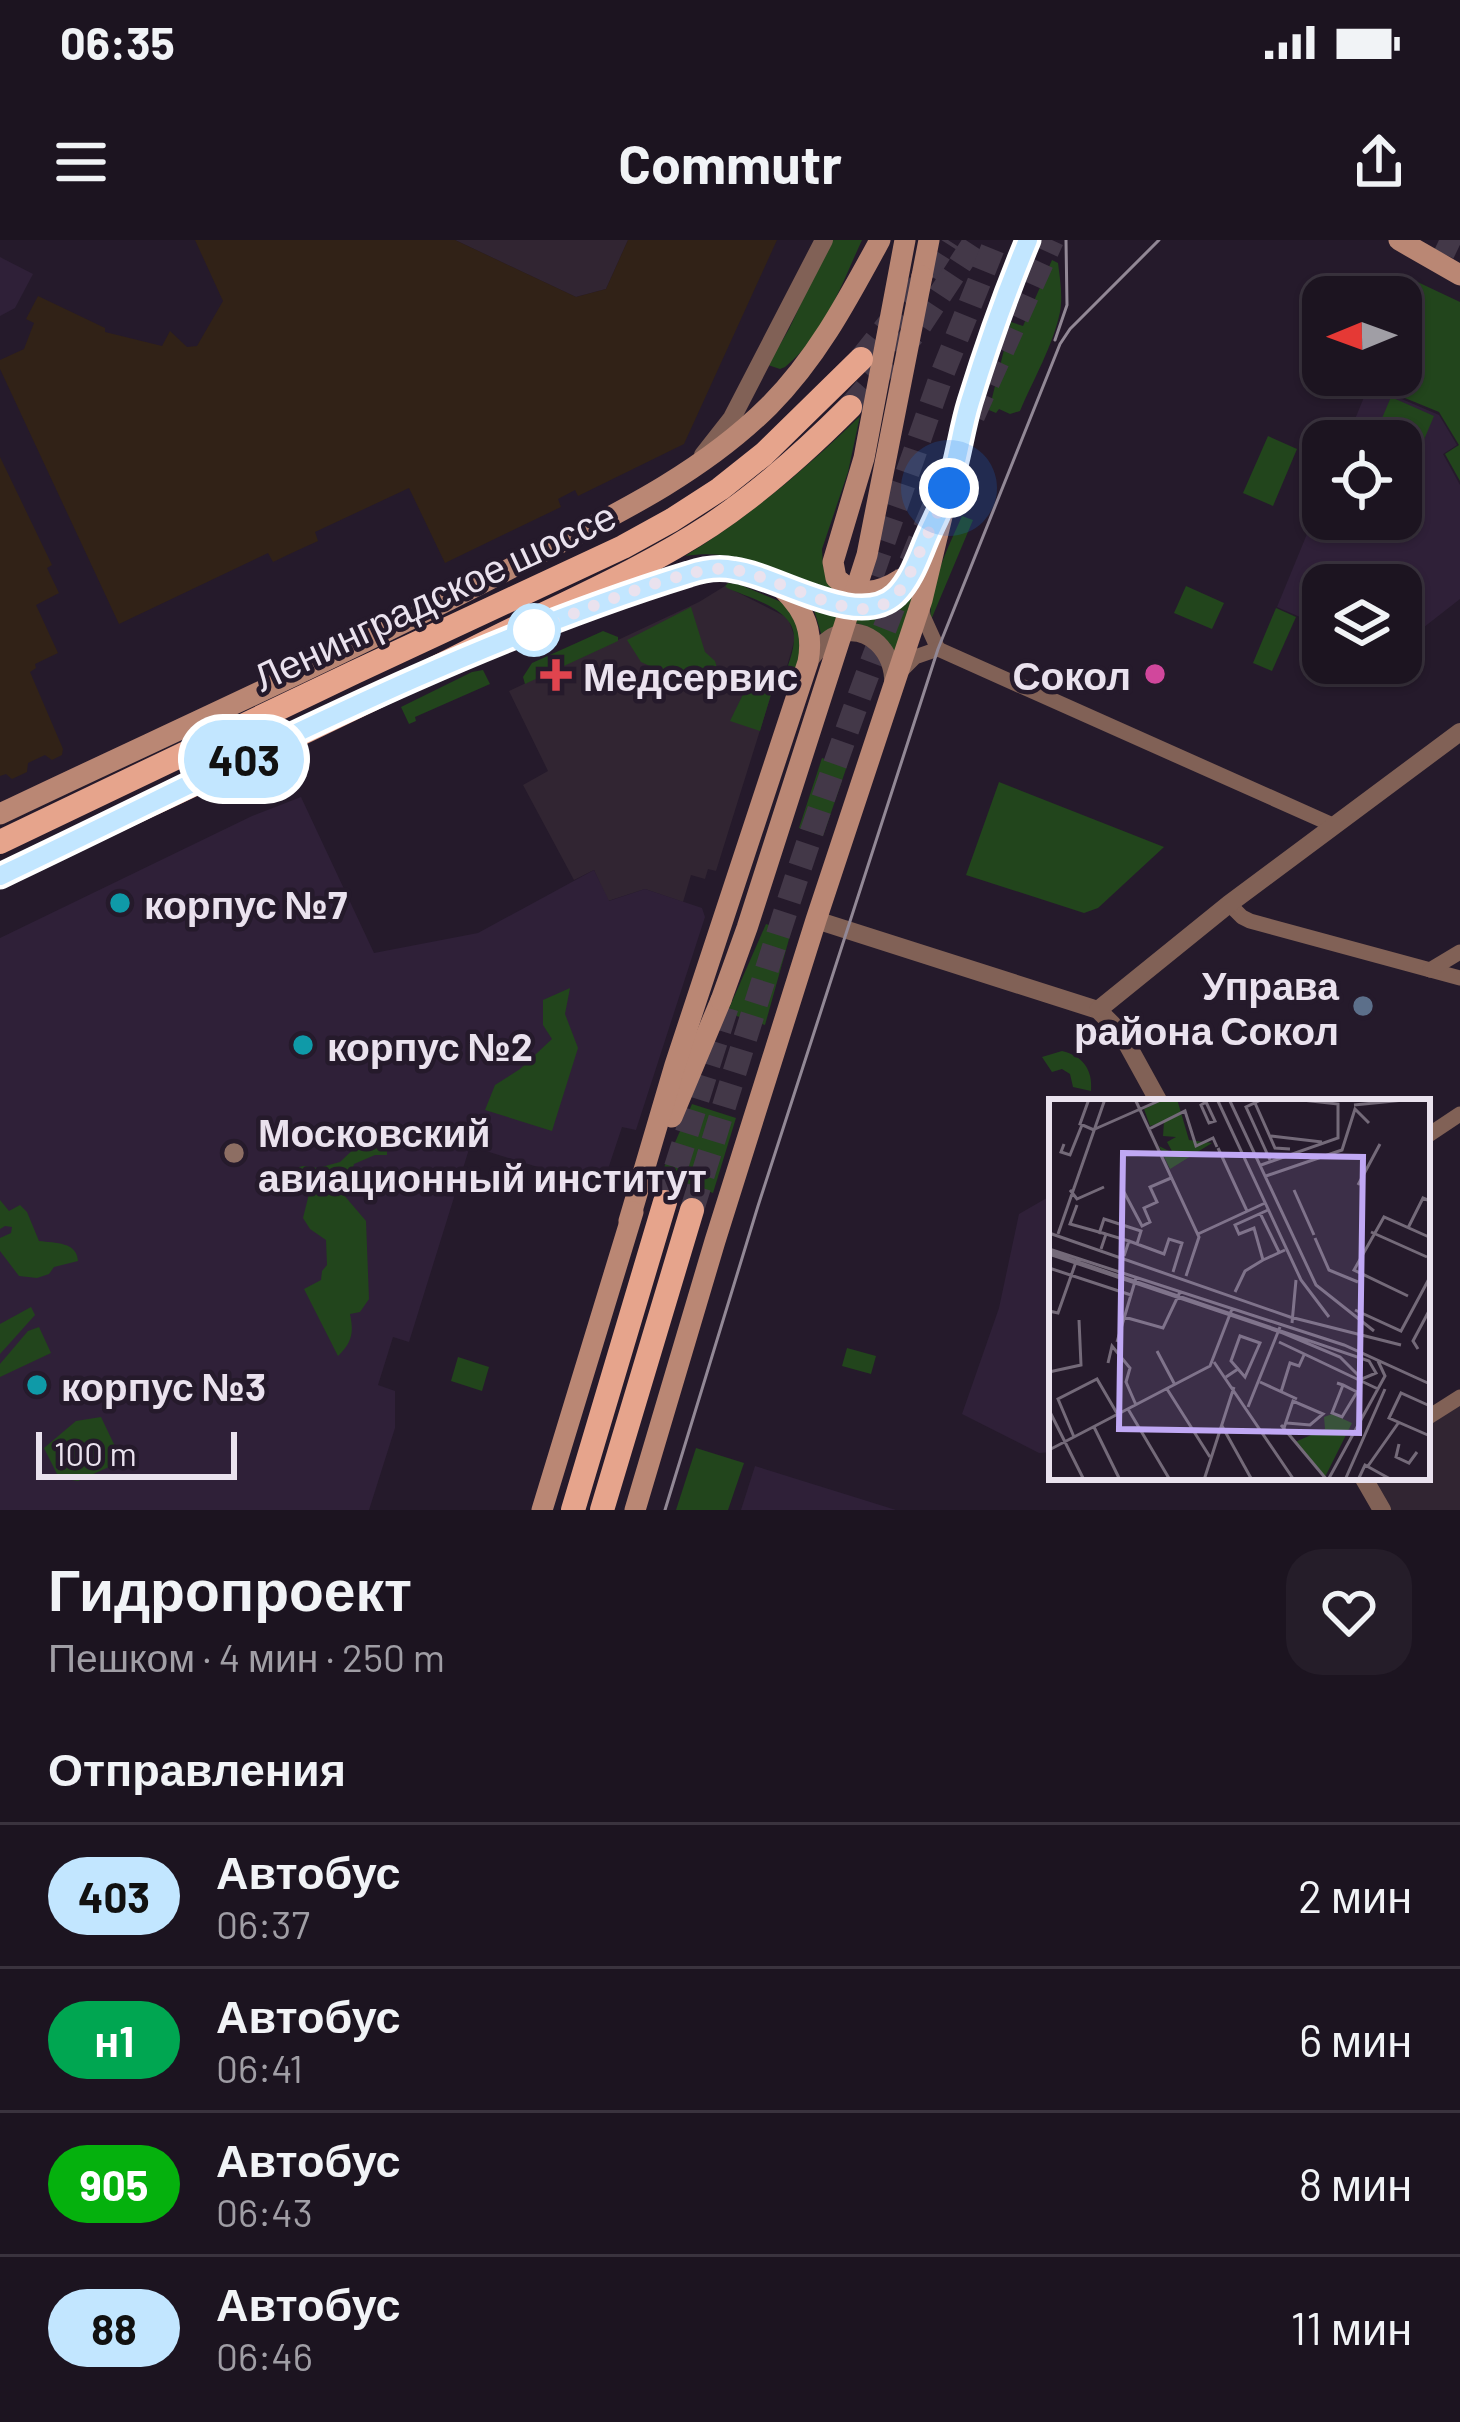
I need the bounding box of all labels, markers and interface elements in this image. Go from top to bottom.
text: 06:35 [60,15,175,69]
icon: menu [48,129,114,195]
icon: share [1346,129,1412,195]
text: Commutr [618,130,842,195]
north arrow [1302,276,1422,396]
map controls [1302,276,1422,684]
button: locate [1302,420,1422,540]
your location [919,458,979,518]
street label: Ленинградское шоссе [245,490,623,700]
button: layers [1302,564,1422,684]
unlabelled marker [509,605,559,655]
place label: Сокол [1012,651,1131,698]
place label: Медсервис [583,652,798,699]
marker: Медсервис [540,659,572,691]
marker: Сокол [1142,661,1168,687]
line badge: 403 [175,720,313,798]
text: 403 [208,734,280,784]
place label: корпус №7 [144,880,347,927]
marker: корпус №7 [107,890,133,916]
place label: Управа района Сокол [1074,961,1339,1053]
marker: Управа района Сокол [1350,993,1376,1019]
place label: корпус №2 [327,1022,533,1069]
marker: корпус №2 [290,1032,316,1058]
inset map [1049,1099,1430,1480]
place label: Московский авиационный институт [258,1108,707,1200]
marker: Московский авиационный институт [221,1140,247,1166]
place label: корпус №3 [61,1362,266,1409]
marker: корпус №3 [24,1372,50,1398]
scale bar [36,1426,237,1479]
text: 100 m [54,1433,137,1473]
button: heart [1286,1549,1412,1675]
text: Гидропроект [48,1554,412,1622]
text: Пешком · 4 мин · 250 m [48,1633,445,1680]
text: Отправления [48,1741,346,1795]
text: Автобус [216,1844,401,1898]
text: 2 мин [1298,1868,1412,1922]
text: 403 [78,1871,150,1921]
text: 06:37 [216,1900,310,1947]
text: Автобус [216,1988,401,2042]
text: 6 мин [1299,2012,1412,2066]
text: н1 [94,2015,134,2065]
text: 06:41 [216,2044,303,2091]
text: Автобус [216,2132,401,2186]
text: 8 мин [1299,2156,1412,2210]
text: 905 [80,2159,148,2209]
text: 06:43 [216,2188,313,2235]
text: Автобус [216,2276,401,2330]
text: 11 мин [1290,2300,1412,2354]
text: 88 [91,2303,137,2353]
text: 06:46 [216,2332,313,2379]

